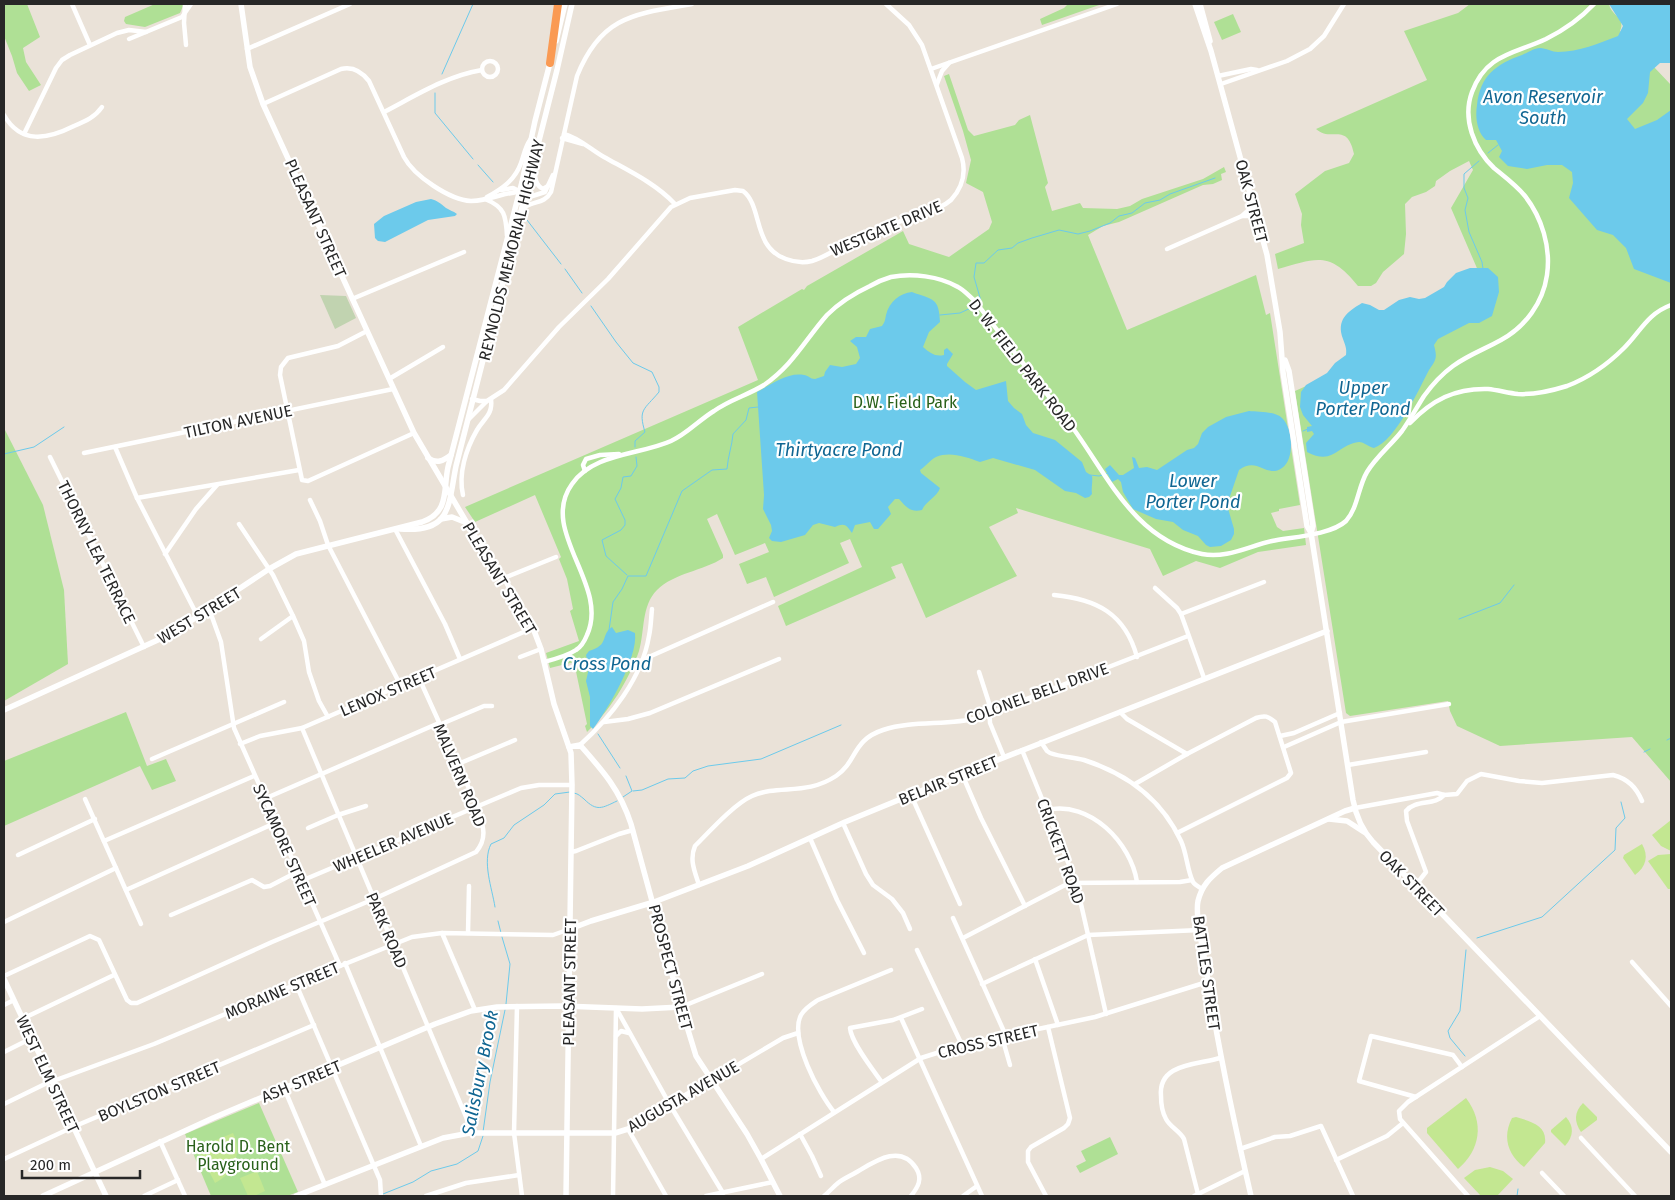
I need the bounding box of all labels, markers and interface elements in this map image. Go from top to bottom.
water label: Avon Reservoir South [1482,86,1604,129]
street label: REYNOLDS MEMORIAL HIGHWAY [475,137,548,363]
street label: PLEASANT STREET [281,156,351,281]
street label: OAK STREET [1231,157,1272,246]
street label: WESTGATE DRIVE [828,196,945,261]
street label: D. W. FIELD PARK ROAD [965,295,1080,435]
water label: Upper Porter Pond [1315,377,1411,420]
park label: D.W. Field Park [853,393,958,412]
street label: TILTON AVENUE [182,401,294,442]
water label: Thirtyacre Pond [776,439,903,461]
water label: Lower Porter Pond [1145,470,1241,513]
street label: THORNY LEA TERRACE [54,478,139,627]
street label: PLEASANT STREET [458,519,541,639]
street label: WEST STREET [154,583,245,648]
water label: Cross Pond [563,653,652,675]
street label: COLONEL BELL DRIVE [963,659,1111,728]
street label: LENOX STREET [337,662,440,720]
street label: MALVERN ROAD [429,721,490,830]
street label: BELAIR STREET [896,752,1001,809]
street label: SYCAMORE STREET [249,781,320,910]
street label: CRICKETT ROAD [1033,796,1088,907]
street label: WHEELER AVENUE [330,809,456,876]
street label: OAK STREET [1375,846,1449,921]
street label: PARK ROAD [362,889,411,971]
street label: PROSPECT STREET [645,902,697,1033]
street label: BATTLES STREET [1189,915,1224,1032]
street label: PLEASANT STREET [559,917,580,1046]
street label: MORAINE STREET [222,958,343,1023]
water label: Salisbury Brook [457,1008,503,1139]
street label: WEST ELM STREET [12,1013,83,1137]
street label: CROSS STREET [936,1021,1041,1062]
street label: ASH STREET [258,1056,345,1107]
street label: BOYLSTON STREET [95,1057,224,1126]
street label: AUGUSTA AVENUE [624,1057,743,1136]
park label: Harold D. Bent Playground [186,1137,291,1174]
scale bar [22,1148,140,1180]
text: 200 m [30,1156,71,1174]

